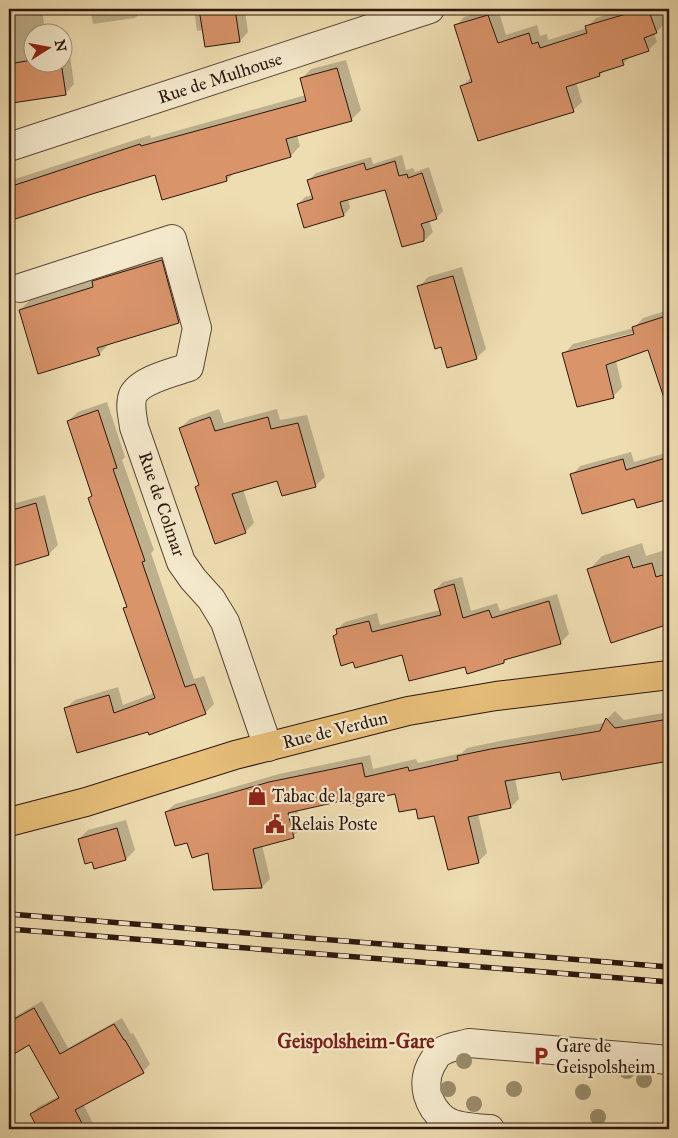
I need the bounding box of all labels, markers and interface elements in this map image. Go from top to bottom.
north arrow [22,22,72,72]
text: N [51,38,70,53]
street label: Rue de Mulhouse [155,48,285,108]
street label: Rue de Colmar [134,449,190,560]
street label: Rue de Verdun [280,706,390,754]
shop icon: Tabac de la gare [246,785,268,807]
place label: Tabac de la gare [272,785,386,808]
public building icon: Relais Poste [264,813,286,835]
place label: Relais Poste [290,813,377,835]
district label: Geispolsheim-Gare [277,1029,435,1054]
place label: Gare de Geispolsheim [556,1035,655,1078]
parking icon: Gare de Geispolsheim [530,1045,552,1067]

